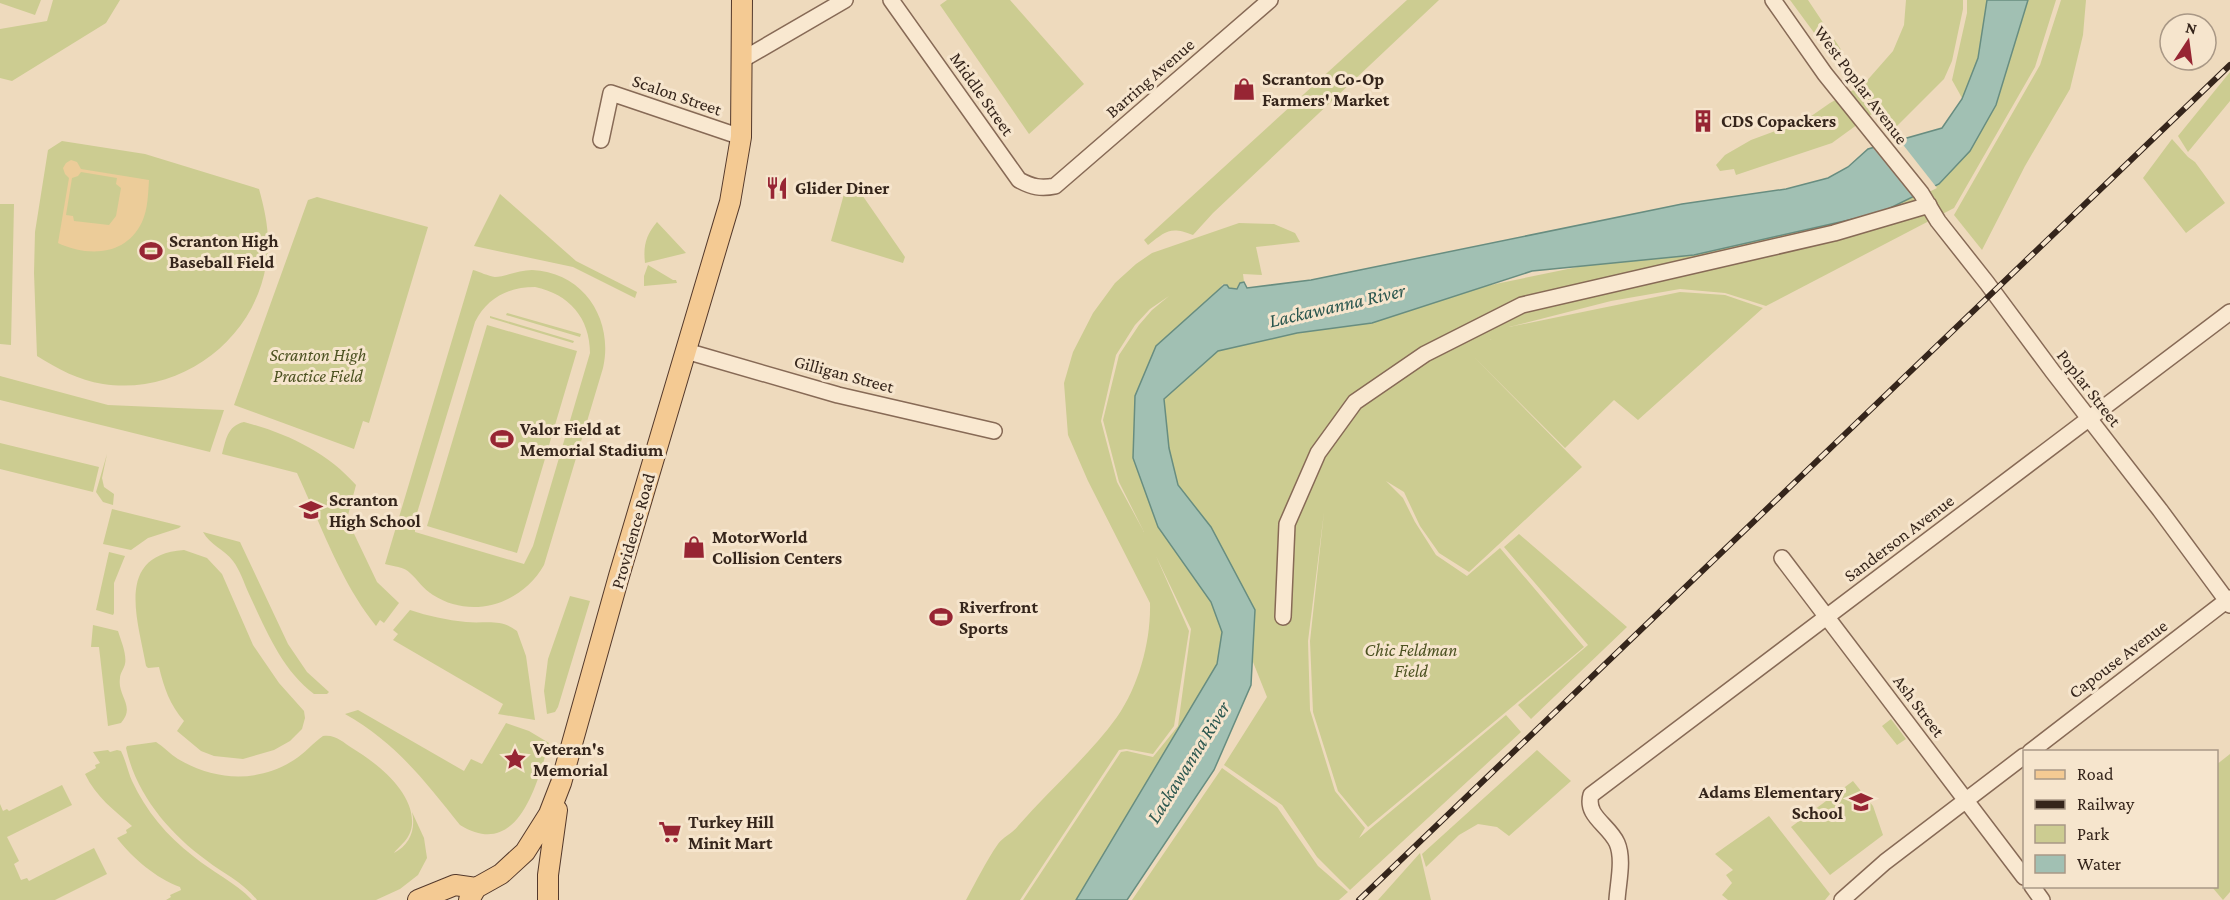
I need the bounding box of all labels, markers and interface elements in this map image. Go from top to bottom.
north arrow [2158,12,2218,72]
text: N [2184,18,2199,37]
street label: West Poplar Avenue [1810,22,1912,148]
street label: Barring Avenue [1102,34,1198,122]
street label: Middle Street [946,49,1019,140]
place label: Scranton Co-Op Farmers' Market [1262,69,1390,110]
street label: Scalon Street [630,70,725,120]
shop icon: Scranton Co-Op Farmers' Market [1231,76,1257,102]
building icon: CDS Copackers [1690,108,1716,134]
place label: CDS Copackers [1721,111,1836,131]
restaurant icon: Glider Diner [764,175,790,201]
place label: Glider Diner [795,178,890,198]
place label: Scranton High Baseball Field [169,231,279,272]
sports icon: Scranton High Baseball Field [138,238,164,264]
water label: Lackawanna River [1267,278,1408,331]
park label: Scranton High Practice Field [269,345,367,386]
street label: Poplar Street [2053,346,2126,431]
street label: Gilligan Street [792,351,897,397]
place label: Valor Field at Memorial Stadium [519,419,664,460]
sports icon: Valor Field at Memorial Stadium [489,426,515,452]
street label: Providence Road [607,470,659,591]
place label: Scranton High School [329,490,421,531]
street label: Sanderson Avenue [1840,490,1958,586]
school or university icon: Scranton High School [298,497,324,523]
place label: MotorWorld Collision Centers [712,527,842,568]
shop icon: MotorWorld Collision Centers [681,534,707,560]
place label: Riverfront Sports [959,597,1038,638]
sports icon: Riverfront Sports [928,604,954,630]
street label: Capouse Avenue [2065,615,2171,703]
park label: Chic Feldman Field [1365,640,1457,681]
street label: Ash Street [1889,671,1949,742]
water label: Lackawanna River [1142,696,1235,827]
place label: Veteran's Memorial [532,739,608,780]
place icon: Veteran's Memorial [502,746,528,772]
legend [2023,750,2218,888]
text: Road [2077,764,2114,784]
place label: Adams Elementary School [1698,782,1843,823]
school or university icon: Adams Elementary School [1848,789,1874,815]
text: Railway [2077,794,2135,814]
place label: Turkey Hill Minit Mart [688,812,774,853]
supermarket icon: Turkey Hill Minit Mart [657,819,683,845]
text: Park [2077,824,2109,844]
text: Water [2077,854,2122,874]

